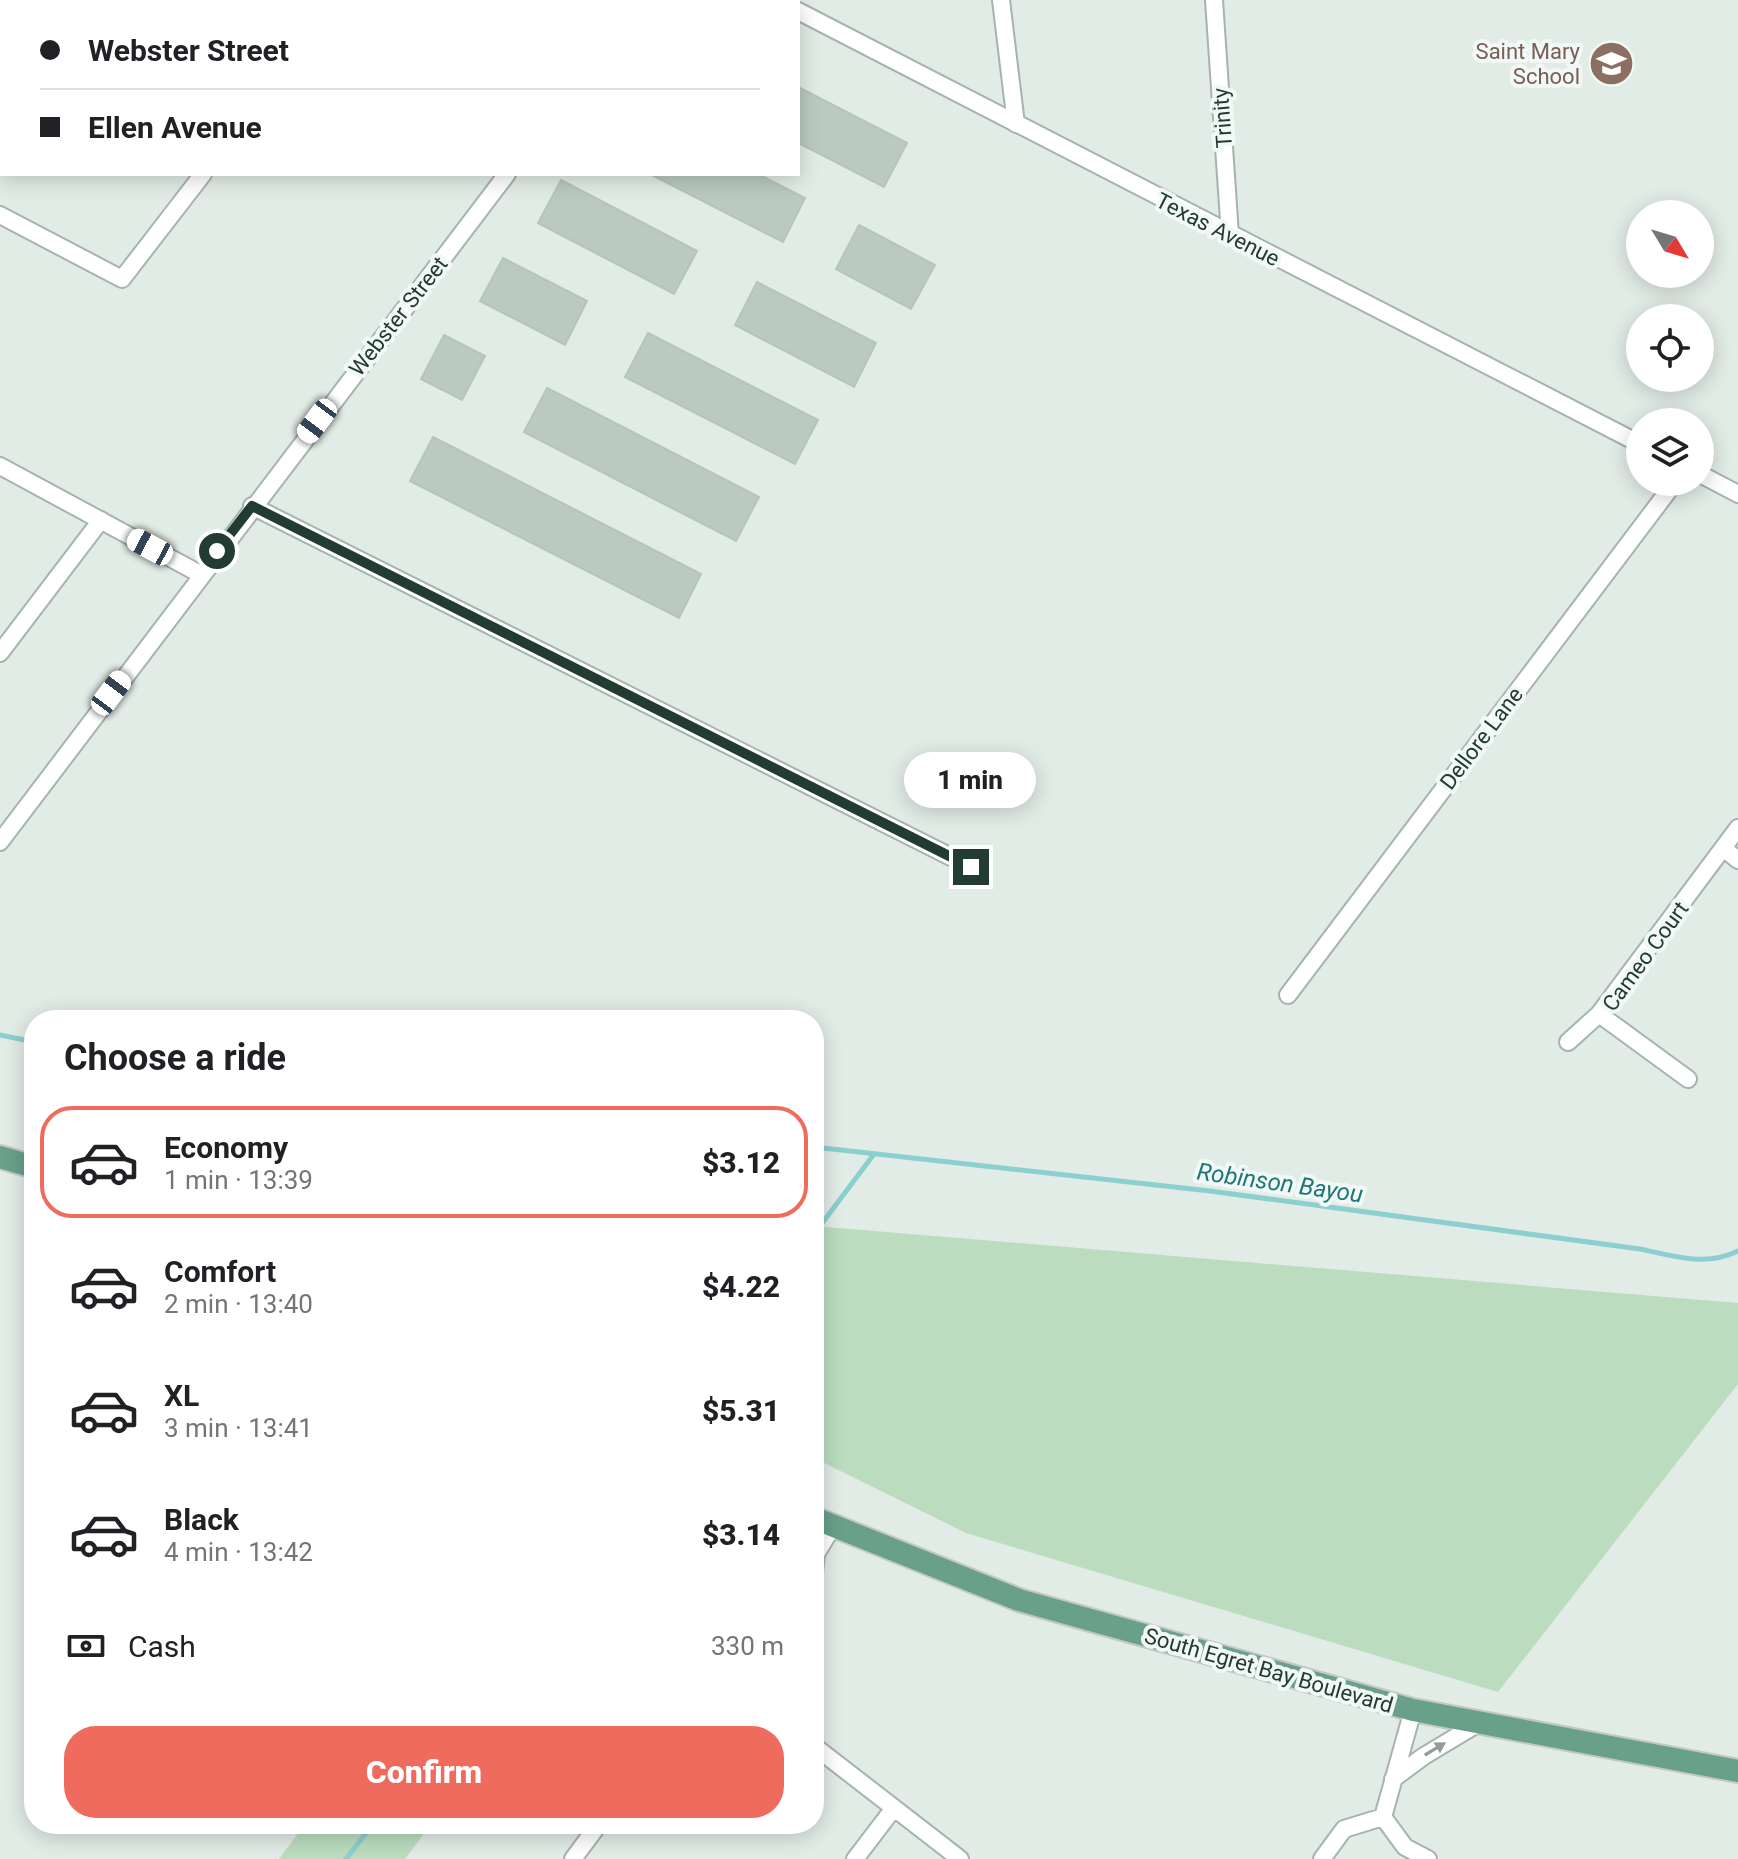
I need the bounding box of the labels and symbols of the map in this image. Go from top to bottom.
place label: Saint Mary School [1476,39,1581,89]
school or university icon: Saint Mary School [1587,40,1635,88]
street label: Trinity [1208,86,1237,149]
street label: Texas Avenue [1152,188,1284,271]
north arrow [1626,200,1714,288]
street label: Webster Street [344,252,453,381]
car [293,395,341,447]
car [123,525,177,569]
route start [199,533,235,569]
car [87,667,135,719]
street label: Dellore Lane [1435,682,1528,794]
callout: 1 min [905,751,1037,807]
route end [953,849,989,885]
street label: Cameo Court [1597,897,1694,1016]
water label: Robinson Bayou [1195,1158,1365,1209]
street label: South Egret Bay Boulevard [1142,1623,1396,1718]
one-way arrow [1424,1743,1446,1757]

